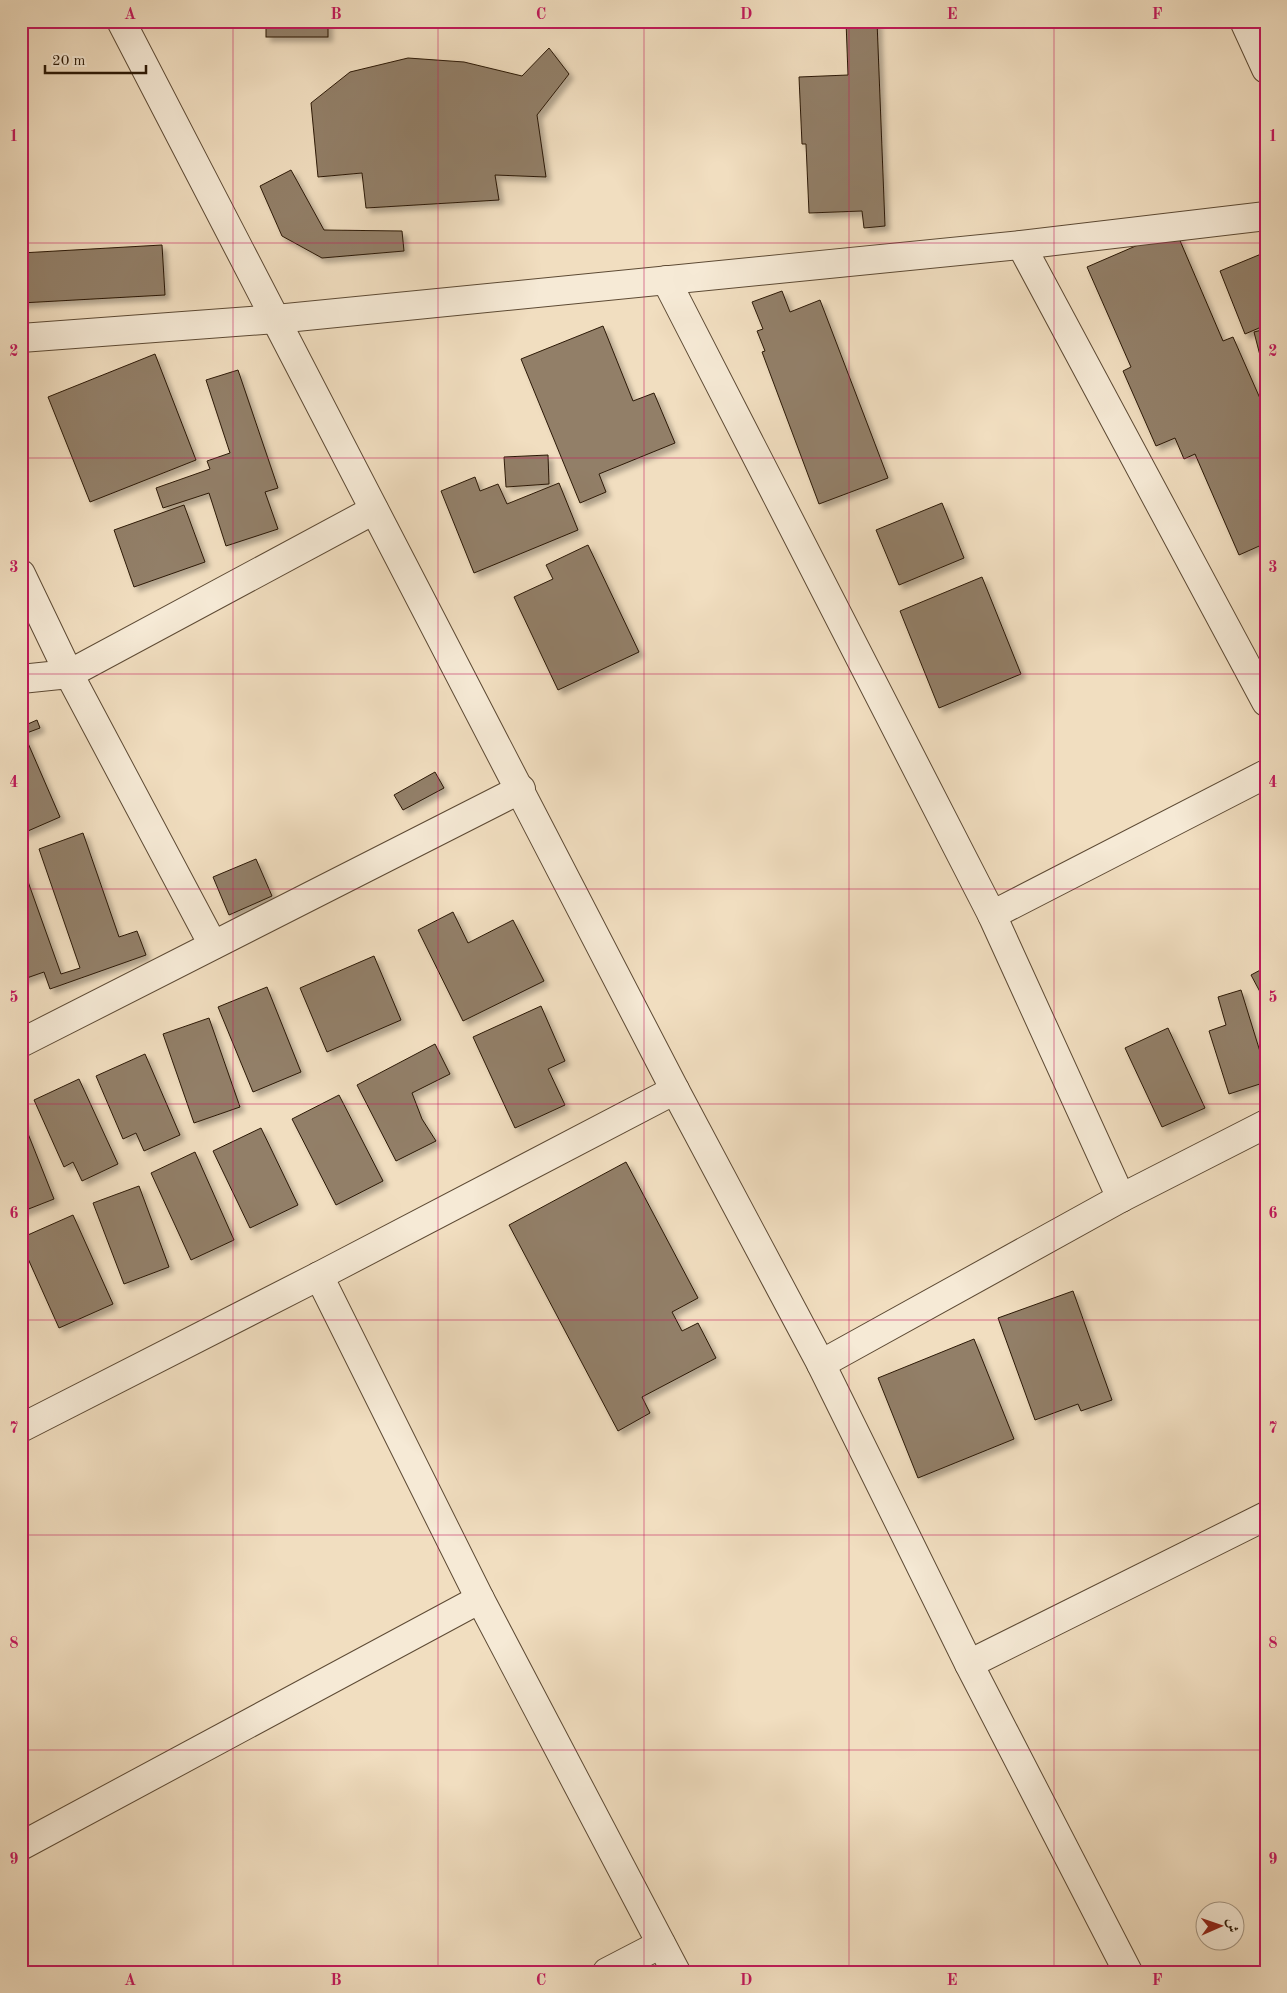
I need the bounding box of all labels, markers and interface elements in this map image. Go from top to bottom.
text: A [124,7,136,23]
text: B [330,7,342,23]
text: C [536,7,546,23]
text: D [740,7,752,23]
text: E [946,7,958,23]
text: F [1152,7,1163,23]
scale bar [45,42,146,74]
text: 20 m [52,54,86,69]
text: 1 [9,129,19,145]
text: 1 [1268,129,1278,145]
text: 2 [9,344,19,360]
text: 2 [1268,344,1278,360]
text: 3 [9,560,19,576]
text: 3 [1268,560,1278,576]
text: 4 [9,775,19,791]
text: 4 [1268,775,1278,791]
text: 5 [9,990,19,1006]
text: 5 [1268,990,1278,1006]
text: 6 [9,1206,19,1222]
text: 6 [1268,1206,1278,1222]
text: 7 [9,1421,19,1437]
text: 7 [1268,1421,1278,1437]
text: 8 [9,1636,19,1652]
text: 8 [1268,1636,1278,1652]
text: 9 [9,1852,19,1868]
text: 9 [1268,1852,1278,1868]
north arrow [1194,1900,1244,1950]
text: ش [1225,1918,1239,1933]
text: A [124,1973,136,1989]
text: B [330,1973,342,1989]
text: C [536,1973,546,1989]
text: D [740,1973,752,1989]
text: E [946,1973,958,1989]
text: F [1152,1973,1163,1989]

